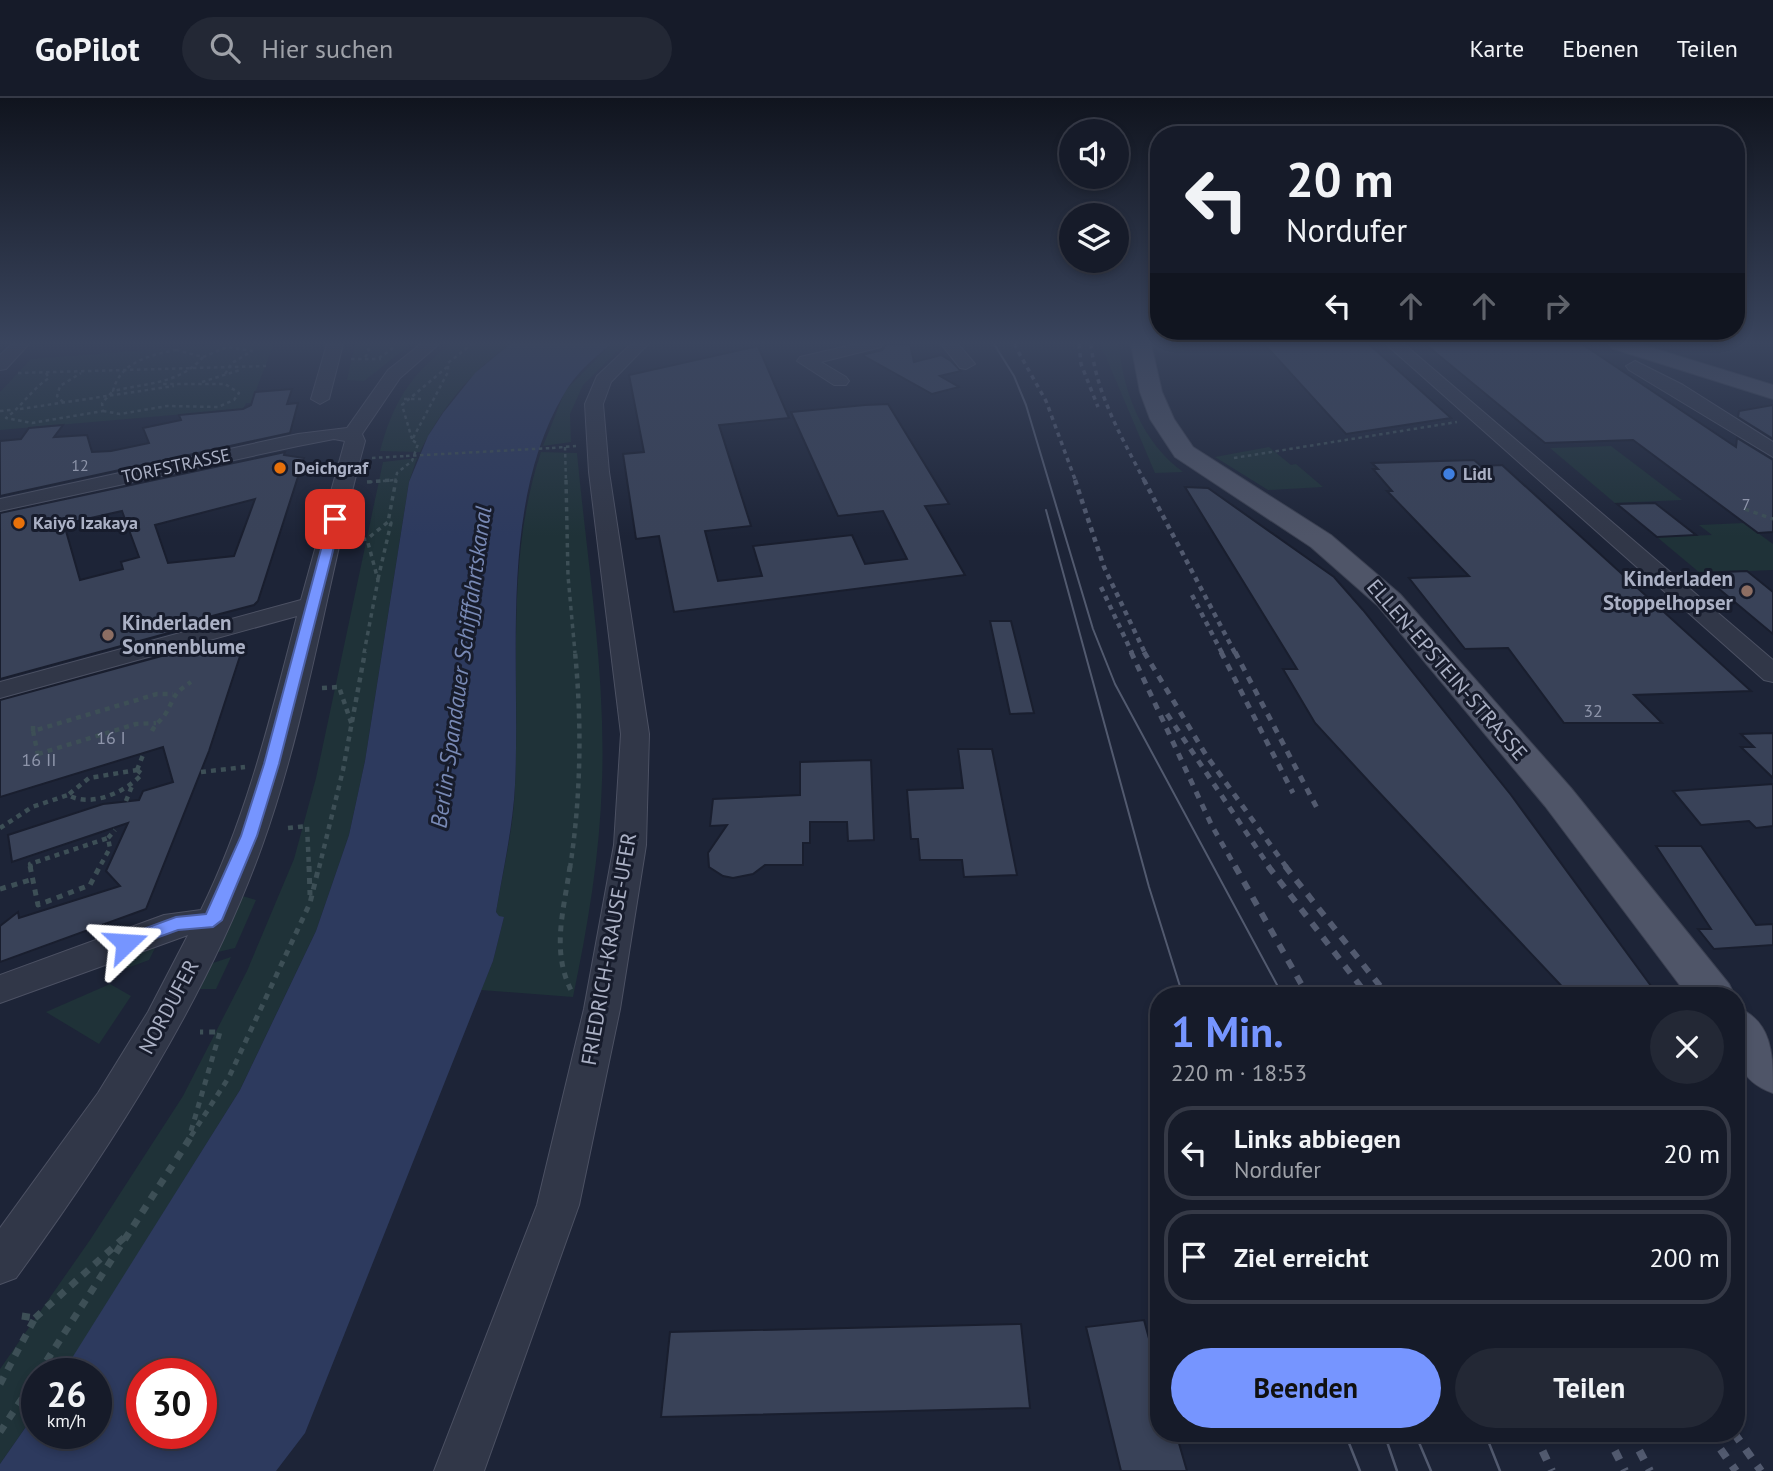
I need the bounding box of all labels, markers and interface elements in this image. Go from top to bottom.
search box [182,17,672,80]
text: GoPilot [35,27,140,70]
icon: search [206,29,244,67]
text: Hier suchen [262,32,393,65]
text: Karte [1470,33,1524,64]
text: Ebenen [1562,33,1639,64]
text: Teilen [1677,33,1738,64]
map controls [1059,119,1129,273]
button: sound [1059,119,1129,189]
text: 20 m [1286,147,1393,211]
icon: left [1171,154,1262,245]
button: layers [1059,203,1129,273]
text: Nordufer [1286,209,1407,251]
icon: left [1319,287,1357,325]
icon: ahead [1392,287,1430,325]
icon: ahead [1465,287,1503,325]
icon: right [1538,287,1576,325]
street label: TORFSTRASSE [119,443,232,488]
house number: 12 [71,455,89,475]
place label: Deichgraf [294,456,369,479]
marker: Deichgraf [272,460,288,476]
place label: Lidl [1463,462,1493,485]
marker: Lidl [1441,466,1457,482]
pin [305,489,365,549]
house number: 7 [1742,494,1750,514]
icon: arrive [316,500,354,538]
water label: Berlin-Spandauer Schifffahrtskanal [424,504,497,830]
place label: Kaiyō Izakaya [33,511,138,534]
marker: Kaiyō Izakaya [11,515,27,531]
place label: Kinderladen Stoppelhopser [1603,565,1734,616]
street label: ELLEN-EPSTEIN-STRASSE [1361,573,1533,766]
marker: Kinderladen Stoppelhopser [1739,583,1755,599]
place label: Kinderladen Sonnenblume [122,609,246,660]
marker: Kinderladen Sonnenblume [100,627,116,643]
house number: 32 [1583,699,1603,722]
house number: 16 I [96,726,126,749]
house number: 16 II [22,748,56,771]
street label: FRIEDRICH-KRAUSE-UFER [575,830,642,1067]
position arrow [89,906,163,980]
street label: NORDUFER [132,955,205,1059]
text: 1 Min. [1171,1004,1284,1059]
button: close [1650,1010,1724,1084]
text: 220 m · 18:53 [1171,1058,1307,1087]
text: Links abbiegen [1234,1122,1401,1155]
icon: left [1175,1134,1213,1172]
text: 20 m [1664,1137,1720,1170]
text: Nordufer [1234,1155,1321,1184]
icon: arrive [1175,1238,1213,1276]
text: Ziel erreicht [1234,1241,1369,1274]
text: 200 m [1649,1241,1720,1274]
button: Beenden [1171,1348,1441,1428]
button: Teilen [1455,1348,1724,1428]
speed limit sign: 30 [126,1358,217,1449]
text: 26 [47,1371,86,1417]
text: km/h [47,1409,86,1432]

